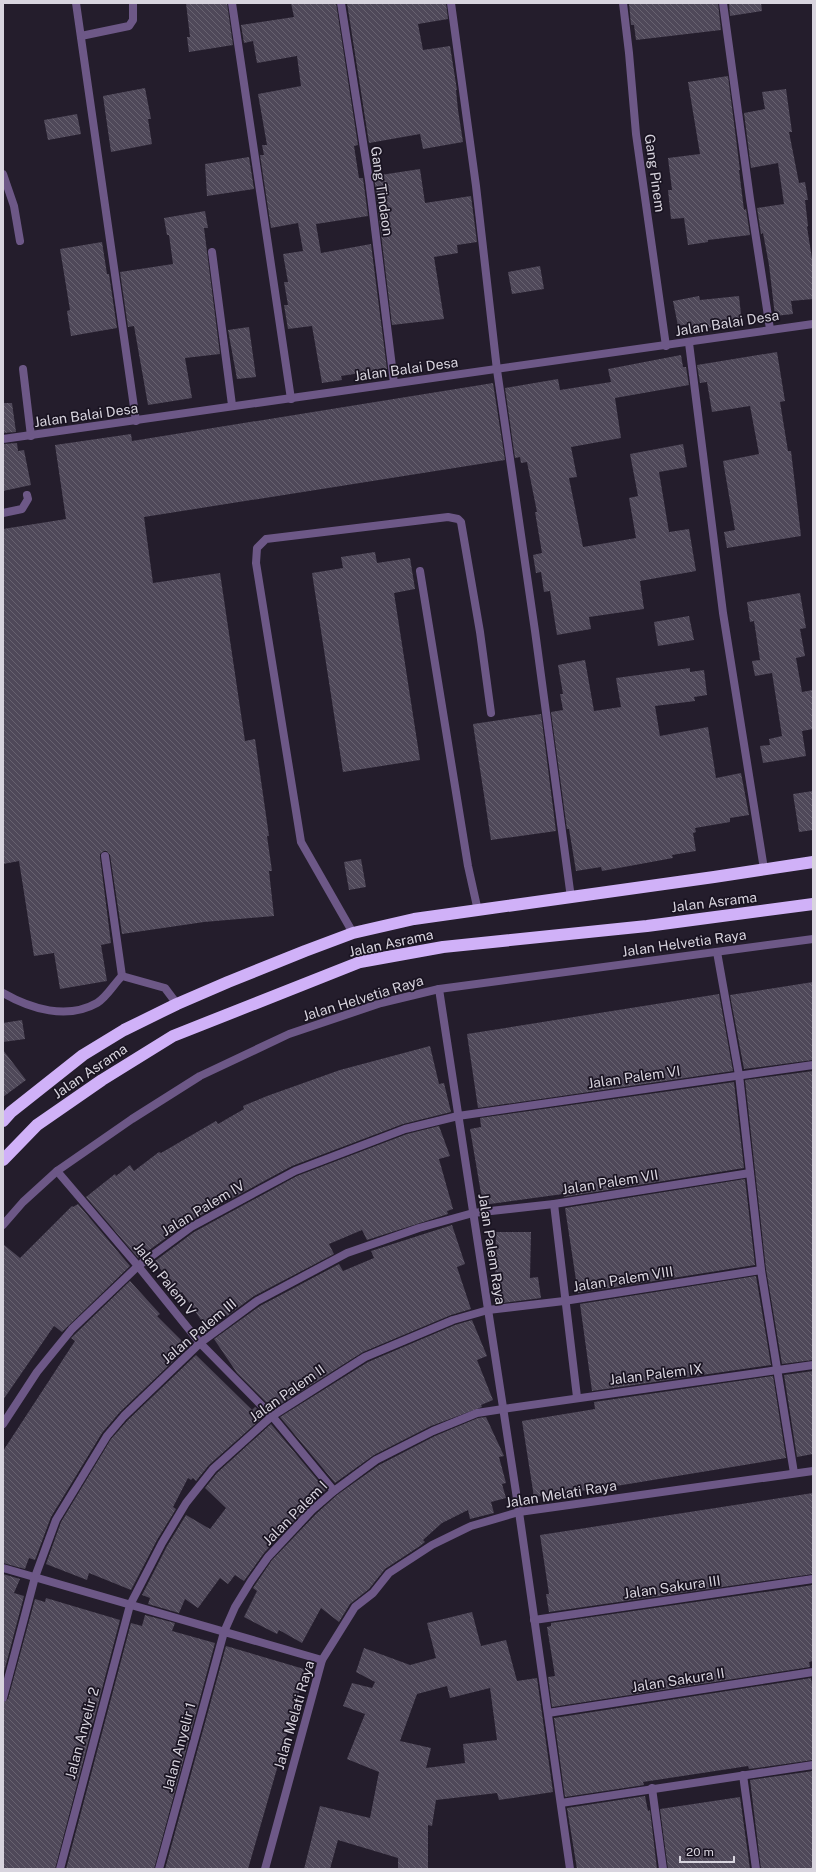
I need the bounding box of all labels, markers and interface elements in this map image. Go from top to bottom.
street label: Gang Pinem [642,133,668,213]
street label: Gang Tindaon [368,145,396,237]
street label: Jalan Balai Desa [674,307,780,339]
street label: Jalan Balai Desa [353,354,459,384]
street label: Jalan Balai Desa [33,400,139,430]
street label: Jalan Asrama [670,889,758,915]
street label: Jalan Asrama [347,926,435,960]
street label: Jalan Helvetia Raya [621,926,747,960]
street label: Jalan Helvetia Raya [301,972,425,1024]
street label: Jalan Asrama [50,1040,130,1102]
street label: Jalan Palem VI [587,1063,681,1091]
street label: Jalan Palem VII [561,1166,659,1198]
street label: Jalan Palem IV [159,1177,248,1239]
street label: Jalan Palem Raya [475,1192,509,1306]
street label: Jalan Palem V [131,1239,200,1319]
street label: Jalan Palem VIII [572,1263,674,1295]
street label: Jalan Palem III [158,1295,240,1367]
street label: Jalan Palem IX [608,1360,704,1388]
street label: Jalan Palem II [246,1361,328,1425]
street label: Jalan Melati Raya [504,1477,618,1511]
street label: Jalan Palem I [260,1478,330,1548]
street label: Jalan Sakura III [622,1572,722,1602]
street label: Jalan Melati Raya [271,1659,317,1771]
street label: Jalan Sakura II [630,1665,726,1695]
street label: Jalan Anyelir 2 [62,1685,102,1781]
street label: Jalan Anyelir 1 [159,1701,199,1793]
scale bar [680,1838,734,1864]
text: 20 m [686,1845,714,1859]

